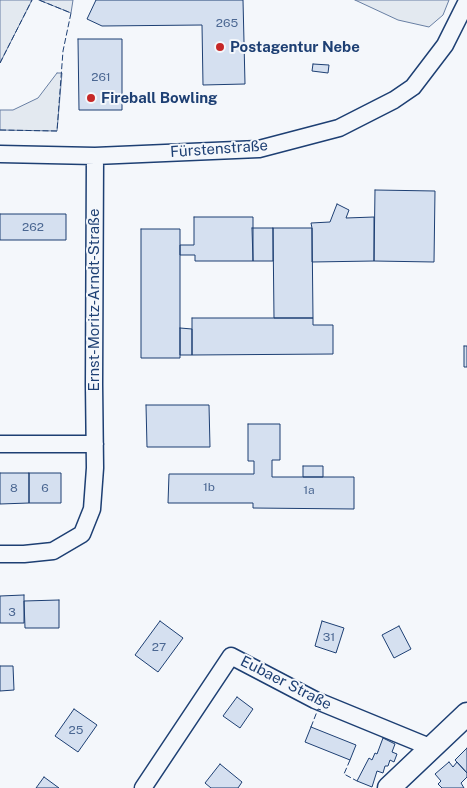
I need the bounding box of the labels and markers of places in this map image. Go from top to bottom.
place label: Postagentur Nebe [230,38,360,56]
marker: Postagentur Nebe [214,41,226,53]
place label: Fireball Bowling [101,89,218,107]
marker: Fireball Bowling [85,92,97,104]

